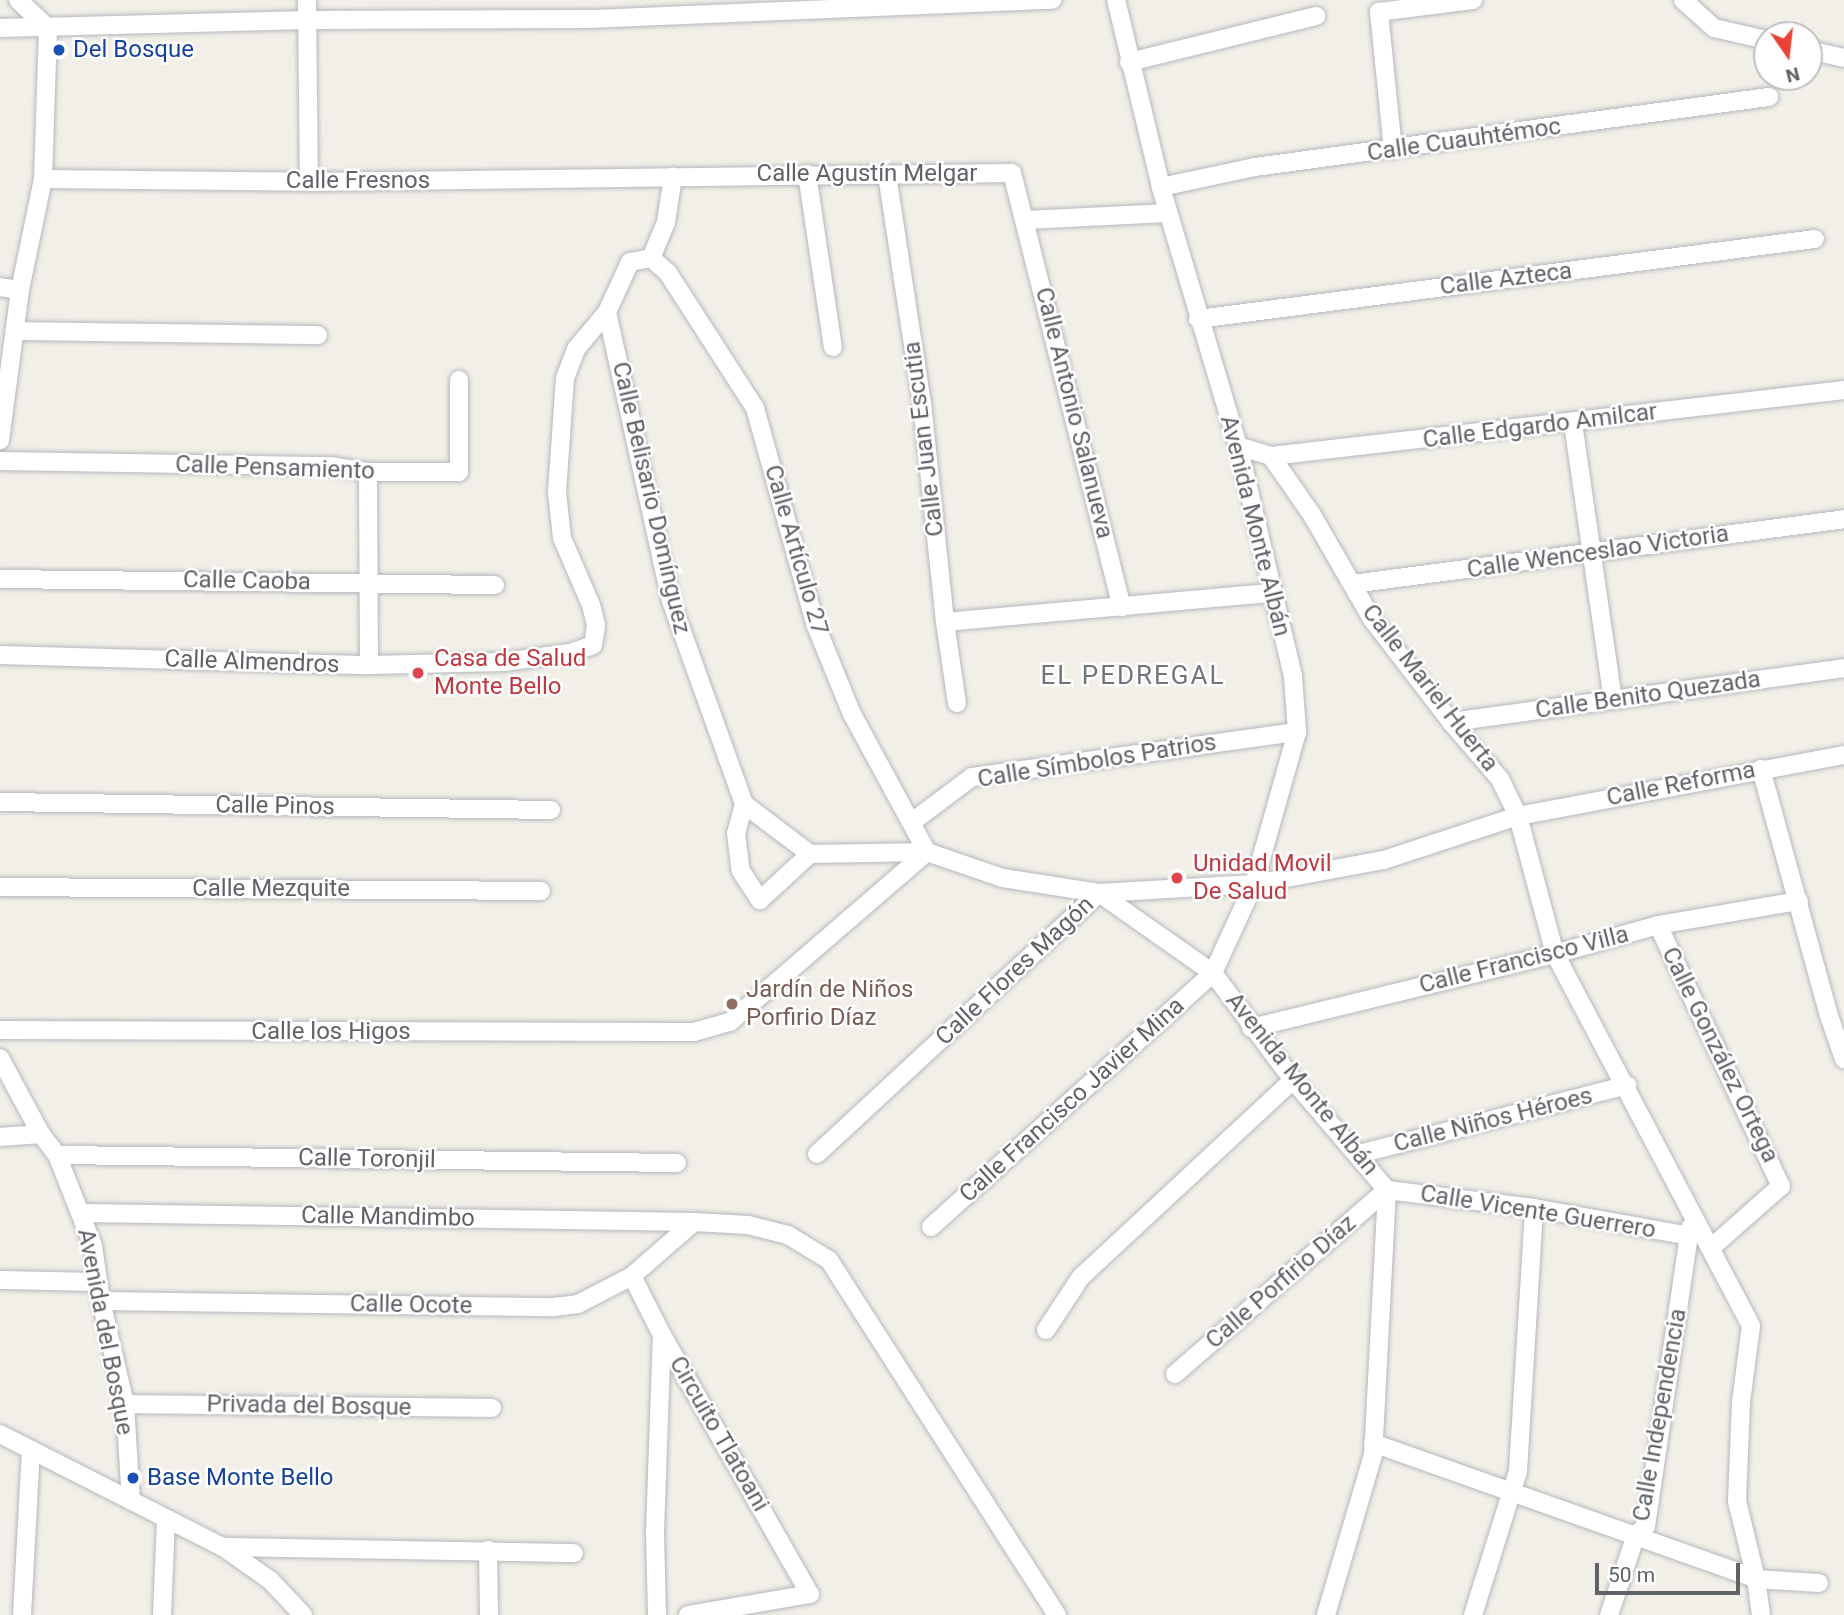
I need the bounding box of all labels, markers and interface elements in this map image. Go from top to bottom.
north arrow [1753,21,1823,91]
place label: Del Bosque [73,36,194,64]
marker: Del Bosque [51,42,67,58]
text: N [1783,62,1802,88]
street label: Calle Cuauhtémoc [1365,112,1563,168]
street label: Calle Agustín Melgar [757,160,977,188]
street label: Calle Fresnos [286,167,430,195]
street label: Calle Azteca [1438,257,1574,301]
street label: Calle Antonio Salanueva [1029,284,1119,542]
street label: Calle Juan Escutia [898,340,950,538]
street label: Calle Belisario Domínguez [606,359,696,637]
street label: Calle Edgardo Amilcar [1421,397,1659,455]
street label: Avenida Monte Albán [1214,413,1296,639]
street label: Calle Pensamiento [175,450,375,486]
street label: Calle Artículo 27 [758,462,834,638]
street label: Calle Wenceslao Victoria [1465,519,1731,585]
street label: Calle Caoba [183,565,311,597]
street label: Calle Mariel Huerta [1356,599,1504,777]
street label: Calle Almendros [164,645,340,679]
place label: Casa de Salud Monte Bello [434,645,586,701]
district label: EL PEDREGAL [1042,660,1224,692]
marker: Casa de Salud Monte Bello [408,663,428,683]
street label: Calle Benito Quezada [1534,665,1762,725]
street label: Calle Símbolos Patrios [976,728,1218,794]
street label: Calle Reforma [1604,755,1758,813]
street label: Calle Pinos [215,791,335,821]
place label: Unidad Movil De Salud [1193,850,1331,906]
marker: Unidad Movil De Salud [1167,868,1187,888]
street label: Calle Mezquite [192,875,350,903]
street label: Calle Flores Magón [930,890,1100,1052]
street label: Calle Francisco Villa [1416,920,1632,1000]
street label: Calle González Ortega [1655,943,1785,1167]
place label: Jardín de Niños Porfirio Díaz [746,976,913,1032]
street label: Avenida Monte Albán [1220,987,1384,1181]
street label: Calle Francisco Javier Mina [954,991,1190,1209]
marker: Jardín de Niños Porfirio Díaz [724,996,740,1012]
street label: Calle los Higos [251,1018,411,1046]
street label: Calle Niños Héroes [1391,1081,1595,1159]
street label: Calle Toronjil [298,1143,436,1175]
street label: Calle Vicente Guerrero [1418,1179,1658,1245]
street label: Calle Mandimbo [301,1201,475,1233]
street label: Calle Porfirio Díaz [1200,1209,1362,1355]
street label: Avenida del Bosque [71,1226,139,1438]
street label: Calle Ocote [350,1290,472,1320]
street label: Calle Independencia [1627,1306,1693,1524]
street label: Circuito Tlatoani [663,1351,775,1517]
street label: Privada del Bosque [206,1390,412,1422]
place label: Base Monte Bello [147,1464,334,1492]
marker: Base Monte Bello [125,1470,141,1486]
scale bar [1599,1548,1744,1592]
text: 50 m [1608,1563,1655,1587]

